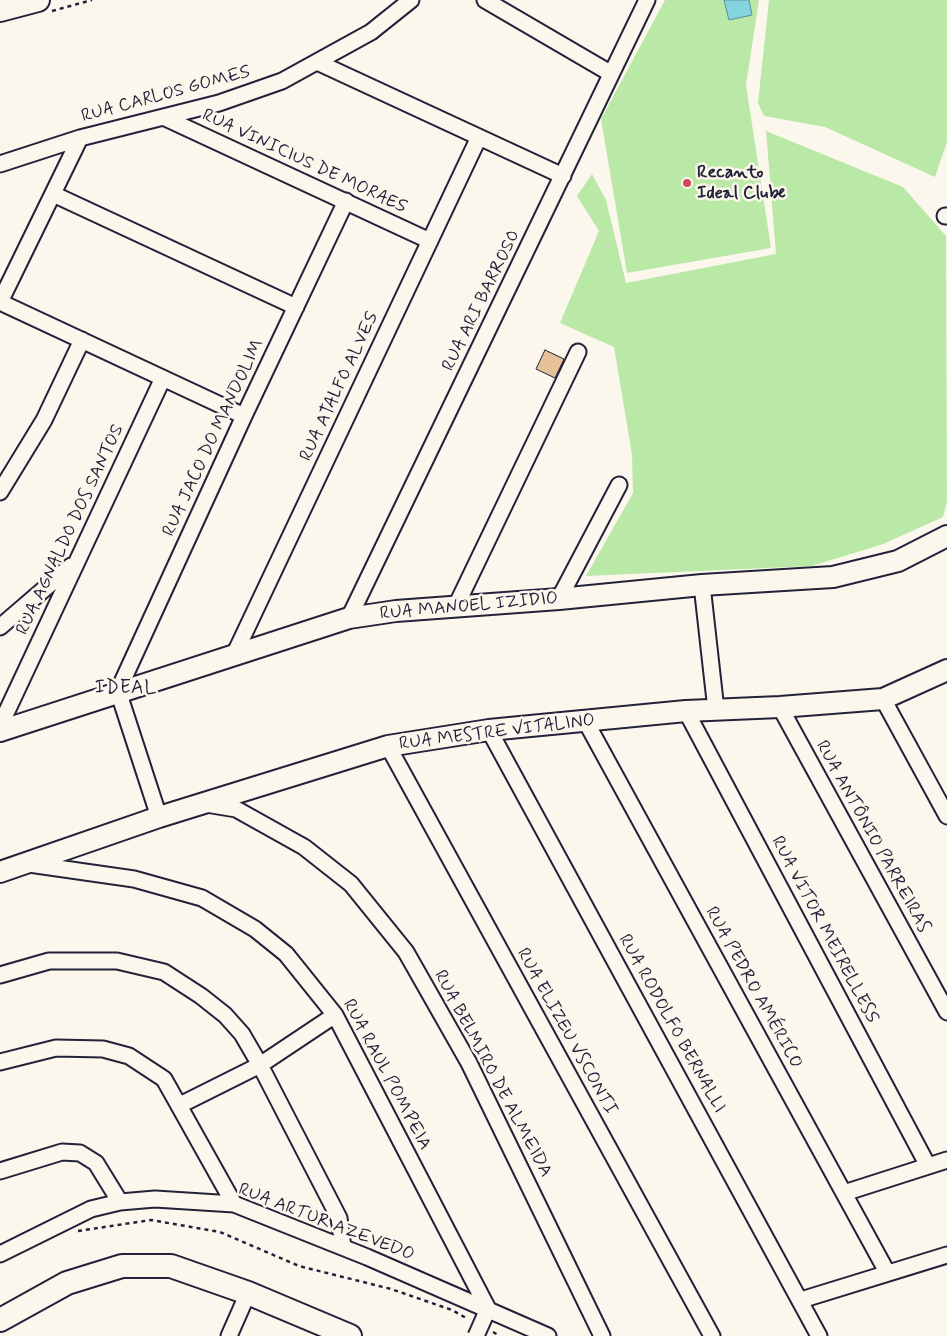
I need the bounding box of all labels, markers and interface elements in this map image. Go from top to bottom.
street label: RUA CARLOS GOMES [79,62,253,128]
street label: RUA VINICIUS DE MORAES [198,105,410,219]
place label: Recanto Ideal Clube [697,162,786,204]
marker: Recanto Ideal Clube [681,177,693,189]
street label: RUA ARI BARROSO [438,227,526,375]
street label: RUA ATALFO ALVES [296,309,384,465]
street label: RUA JACO DO MANDOLIM [159,336,269,540]
street label: RUA AGNALDO DOS SANTOS [13,421,129,639]
street label: RUA MANOEL IZIDIO [379,588,559,626]
district label: IDEAL [93,678,159,700]
street label: RUA MESTRE VITALINO [398,710,596,756]
street label: RUA ANTÔNIO PARREIRAS [810,737,934,937]
street label: RUA VITOR MEIRELLESS [766,833,882,1027]
street label: RUA PEDRO AMÉRICO [700,904,806,1072]
street label: RUA RODOLFO BERNALLI [613,931,729,1117]
street label: RUA ELIZEU VSCONTI [511,945,621,1119]
street label: RUA BELMIRO DE ALMEIDA [428,967,556,1181]
street label: RUA RAUL POMPEIA [337,996,435,1154]
street label: RUA ARTUR AZEVEDO [235,1179,417,1267]

